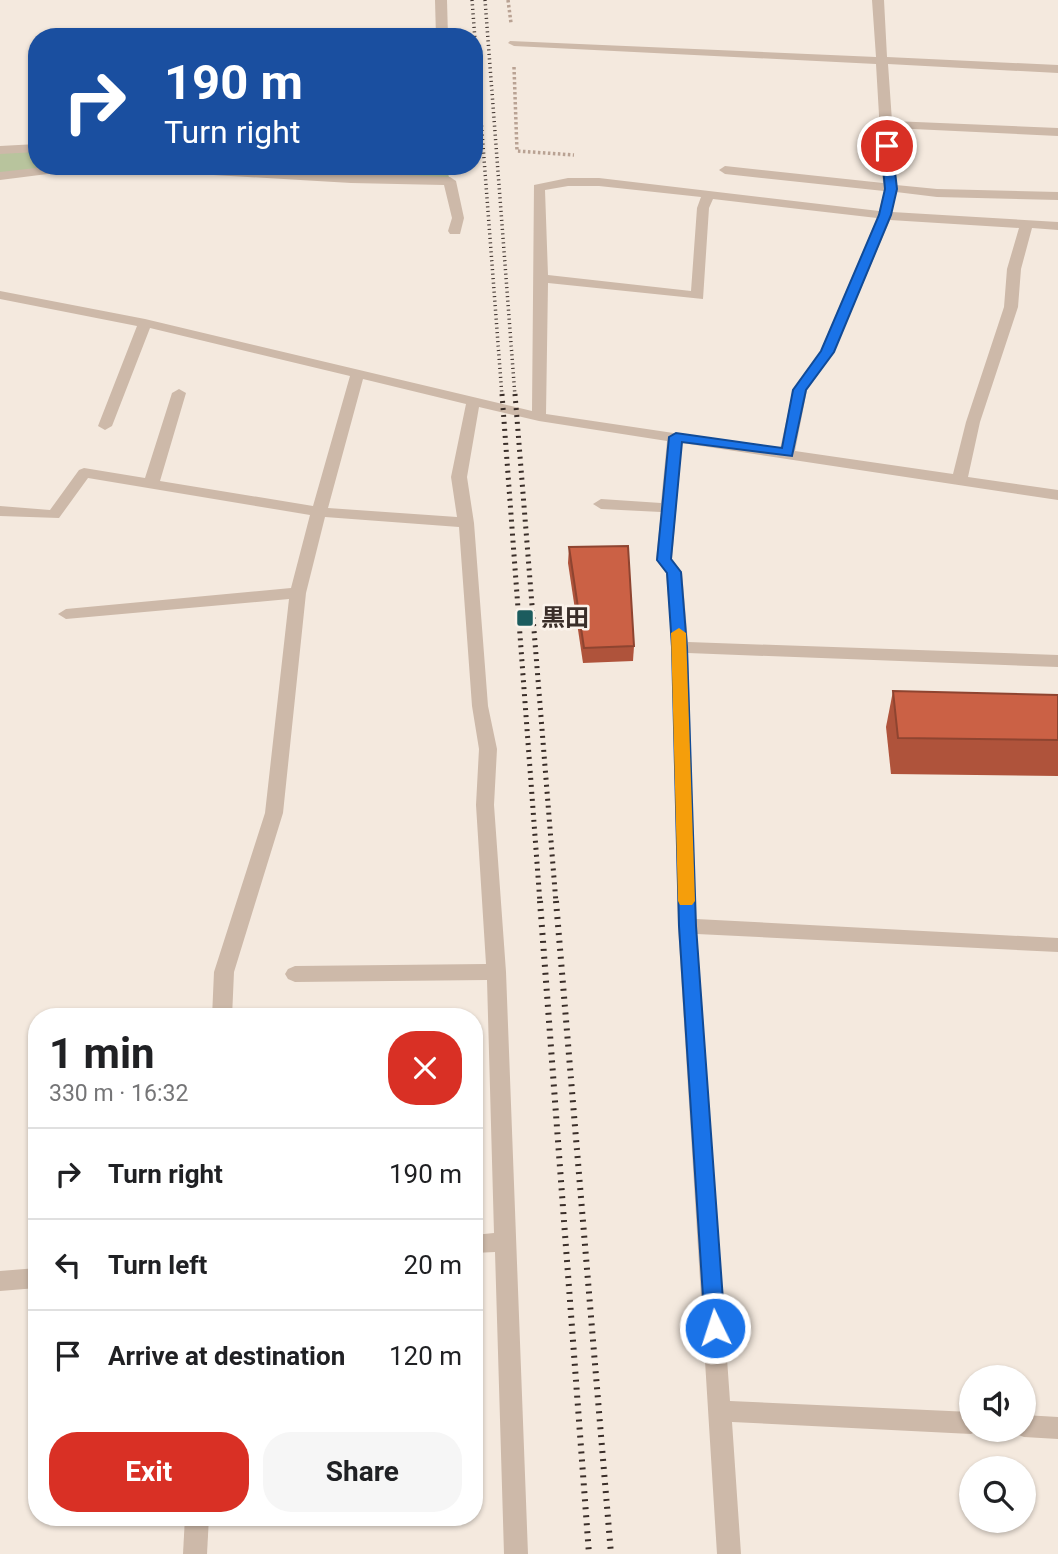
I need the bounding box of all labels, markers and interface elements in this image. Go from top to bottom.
text: 190 m [164,54,303,111]
icon: right [49,56,140,147]
text: Turn right [164,113,300,151]
pin [857,116,917,176]
icon: arrive [868,127,906,165]
place label: 黒田 [541,604,589,632]
marker: 黒田 [515,608,535,628]
text: 1 min [49,1029,155,1078]
button: close [388,1031,462,1105]
text: 330 m · 16:32 [49,1080,188,1107]
icon: right [49,1155,87,1193]
text: Turn right [108,1159,223,1189]
text: 190 m [389,1159,462,1189]
icon: left [49,1246,87,1284]
text: Turn left [108,1250,207,1280]
text: 20 m [404,1250,462,1280]
position arrow [678,1291,752,1365]
icon: arrive [49,1337,87,1375]
text: Arrive at destination [108,1341,345,1371]
text: 120 m [389,1341,462,1371]
map controls [959,1365,1036,1533]
button: sound [959,1365,1036,1442]
button: Exit [49,1432,249,1512]
button: Share [263,1432,462,1512]
button: search [959,1456,1036,1533]

